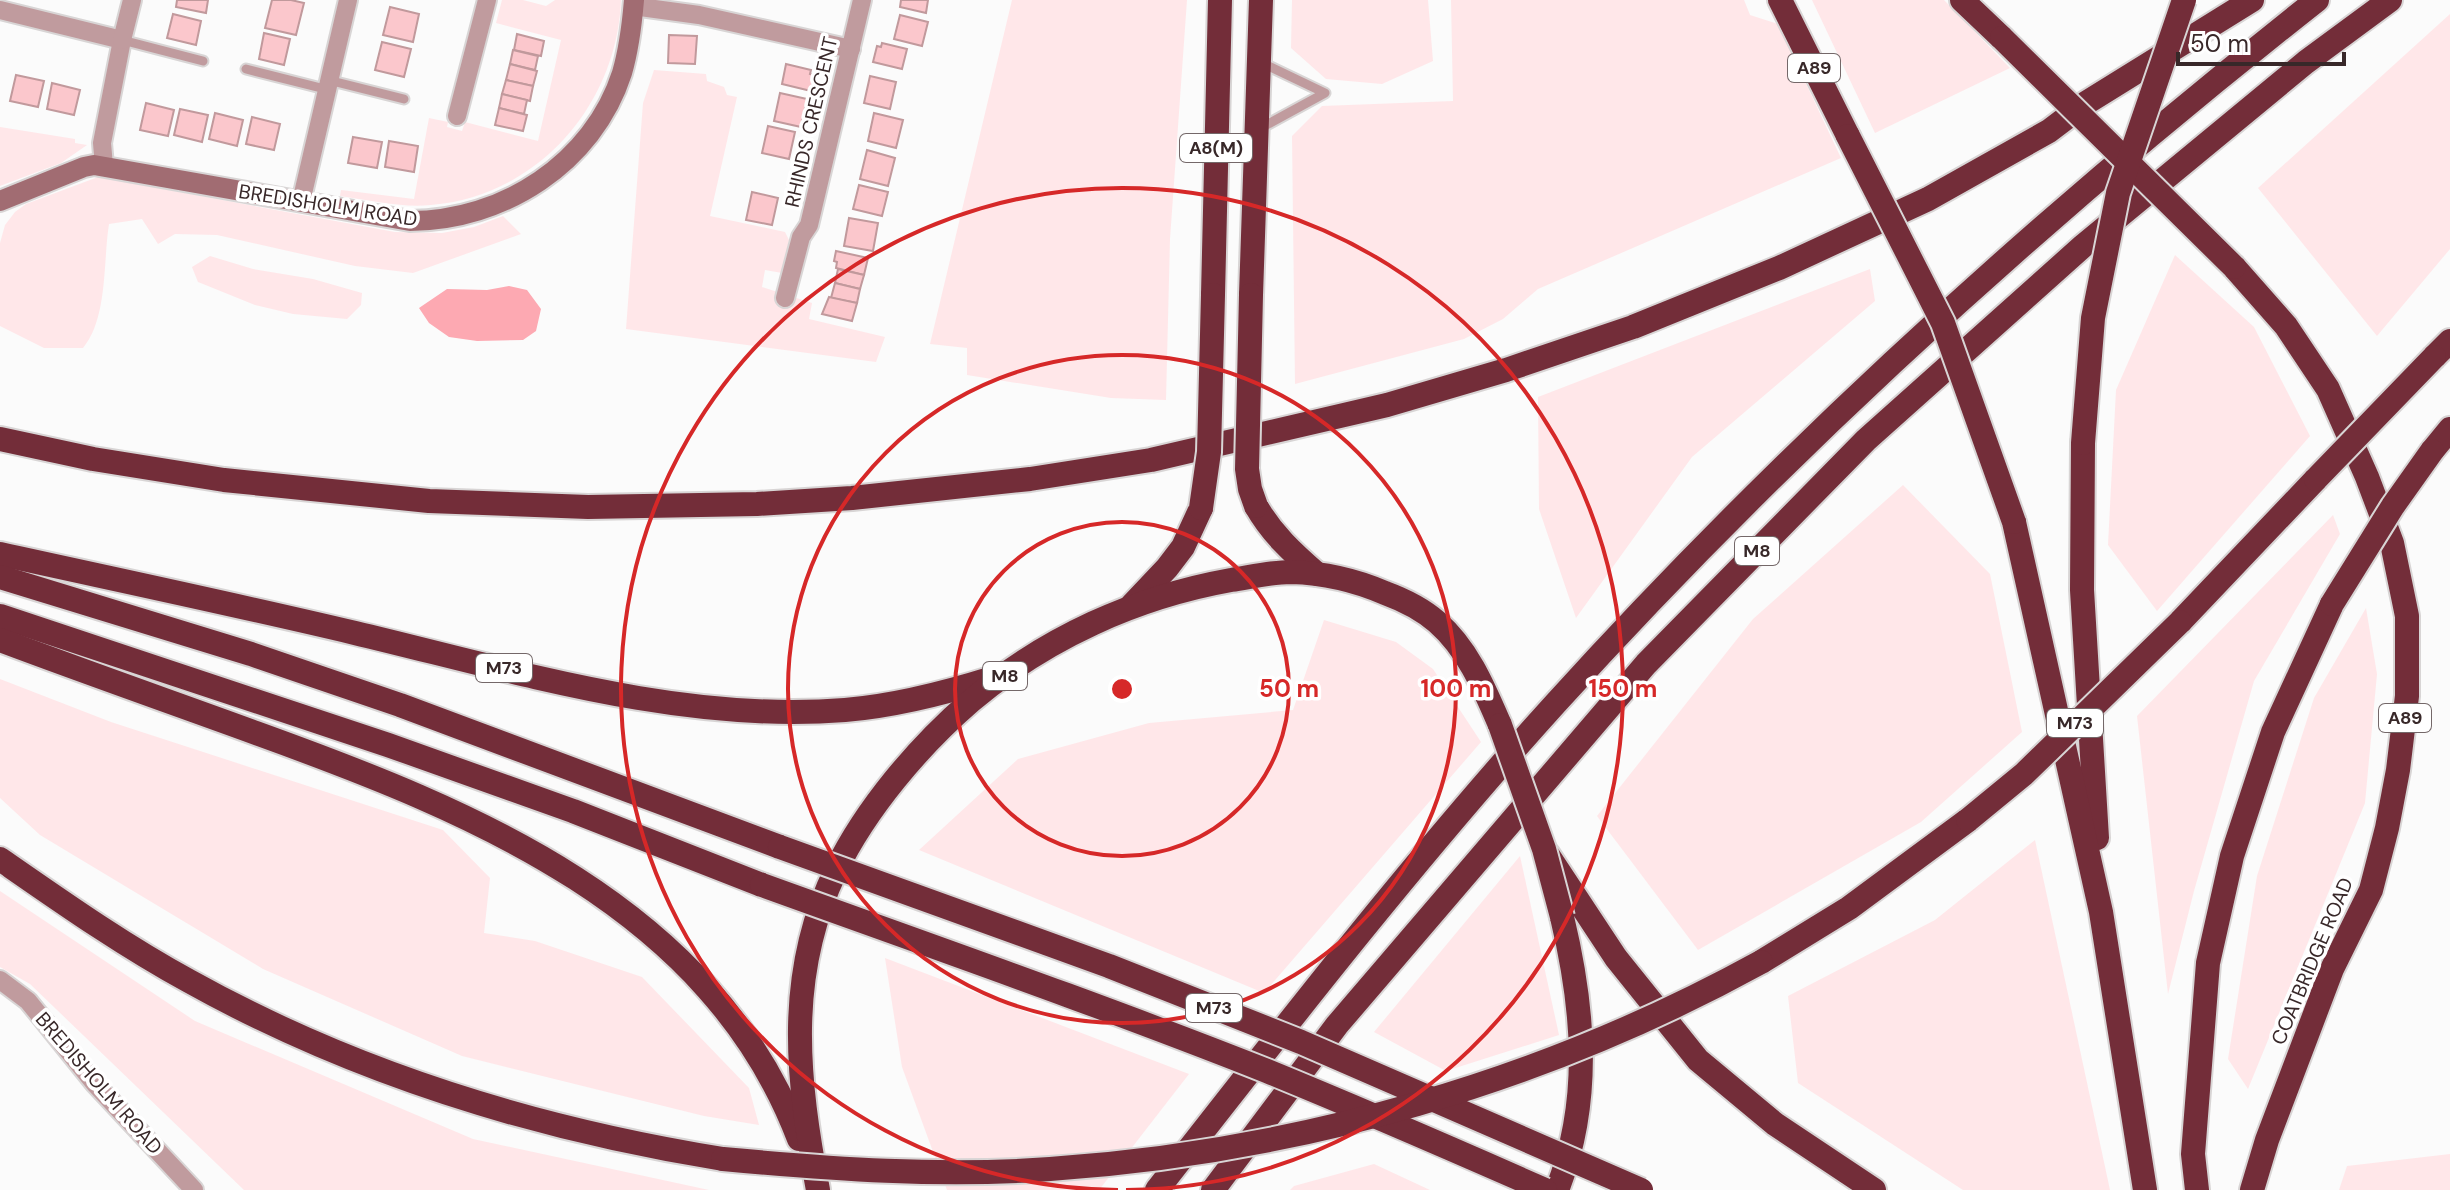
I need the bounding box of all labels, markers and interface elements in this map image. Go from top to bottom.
scale bar [2178,16,2344,66]
text: 50 m [2190,28,2249,59]
street label: RHINDS CRESCENT [779,34,843,210]
road number: A89 [1788,54,1840,82]
road number: A8(M) [1180,134,1252,162]
street label: BREDISHOLM ROAD [237,178,419,232]
road number: M8 [1735,537,1779,565]
road number: M73 [476,654,532,682]
road number: M8 [983,662,1027,690]
text: 50 m [1259,673,1319,704]
text: 100 m [1421,673,1491,704]
text: 150 m [1589,673,1657,704]
centre of rings [1108,675,1136,703]
road number: A89 [2379,704,2431,732]
road number: M73 [2047,709,2103,737]
street label: COATBRIDGE ROAD [2265,873,2359,1049]
road number: M73 [1186,994,1242,1022]
street label: BREDISHOLM ROAD [30,1006,168,1160]

